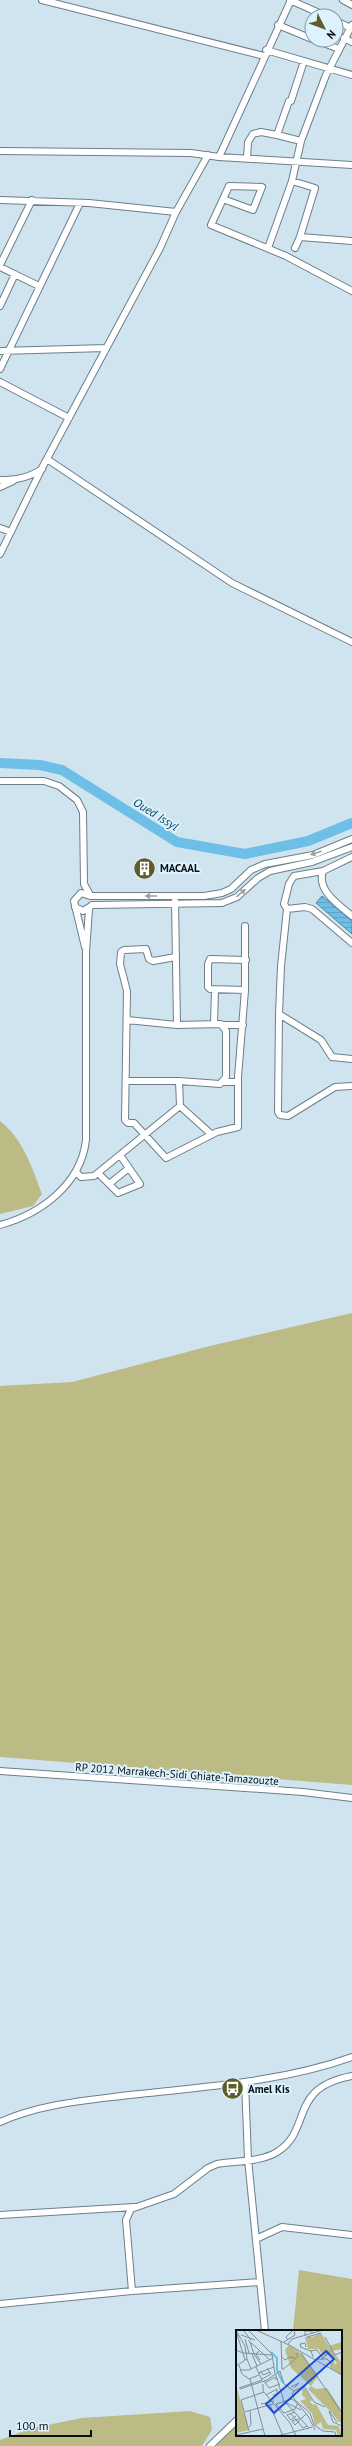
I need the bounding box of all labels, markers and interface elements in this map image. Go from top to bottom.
north arrow [304,8,344,48]
text: N [324,27,339,42]
water label: Oued Issyl [131,794,182,834]
one-way arrow [309,851,321,857]
building icon: MACAAL [131,855,157,881]
place label: MACAAL [160,861,200,875]
one-way arrow [235,889,246,898]
one-way arrow [144,893,157,899]
street label: RP 2012 Marrakech-Sidi Ghiate-Tamazouzte [75,1760,280,1788]
bus stop icon: Amel Kis [219,2076,245,2102]
place label: Amel Kis [248,2082,290,2096]
inset map [236,2330,342,2436]
scale bar [10,2412,91,2438]
text: 100 m [16,2418,49,2433]

